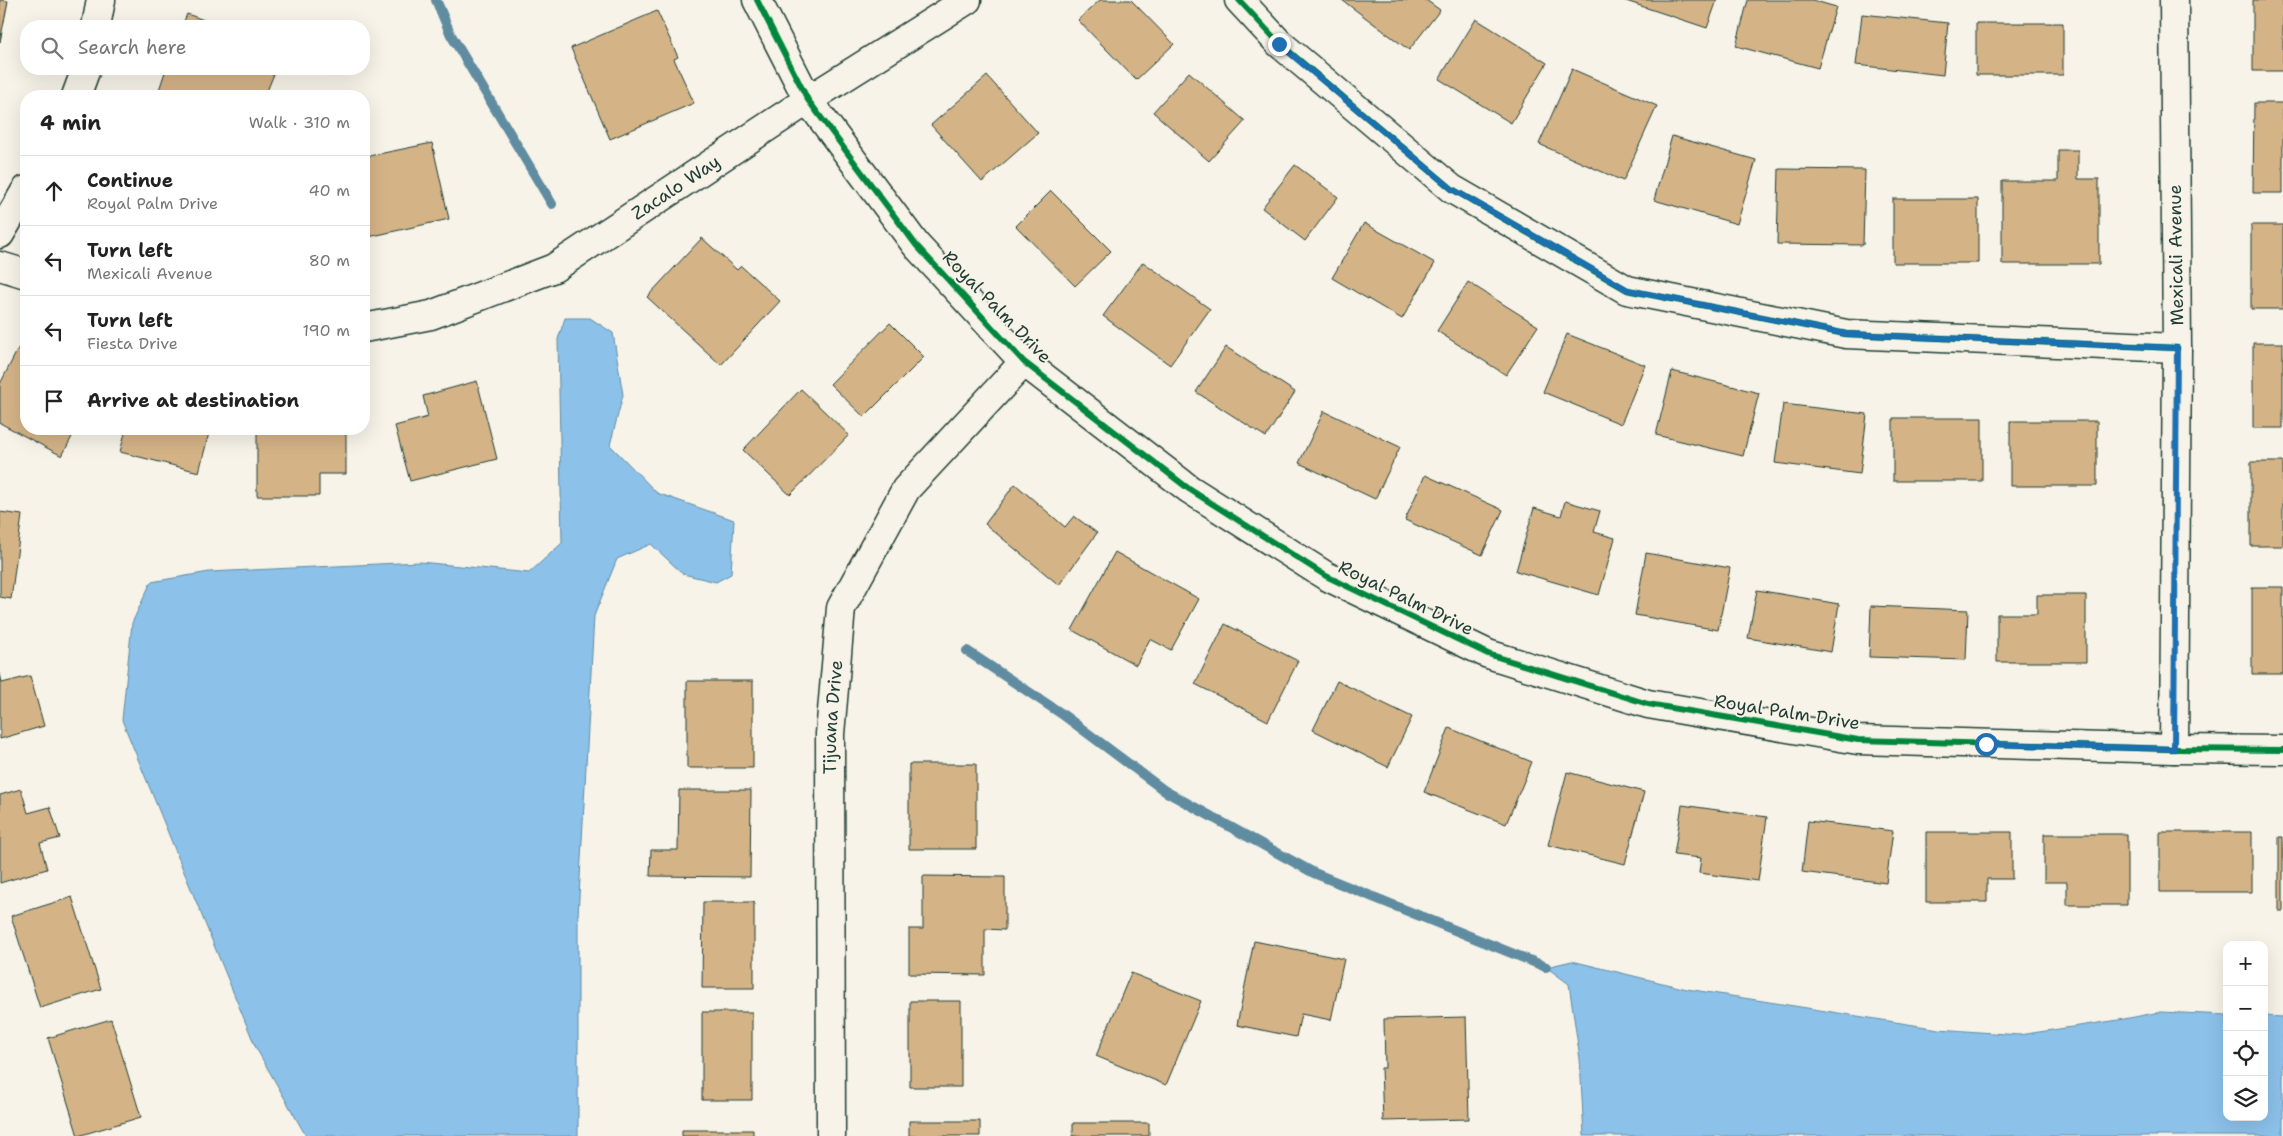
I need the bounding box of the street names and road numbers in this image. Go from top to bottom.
street label: Zacalo Way [627,149,725,225]
street label: Mexicali Avenue [2163,184,2189,326]
street label: Royal Palm Drive [937,246,1057,368]
street label: Royal Palm Drive [1334,555,1478,641]
street label: Tijuana Drive [818,659,848,774]
street label: Royal Palm Drive [1712,689,1862,735]

